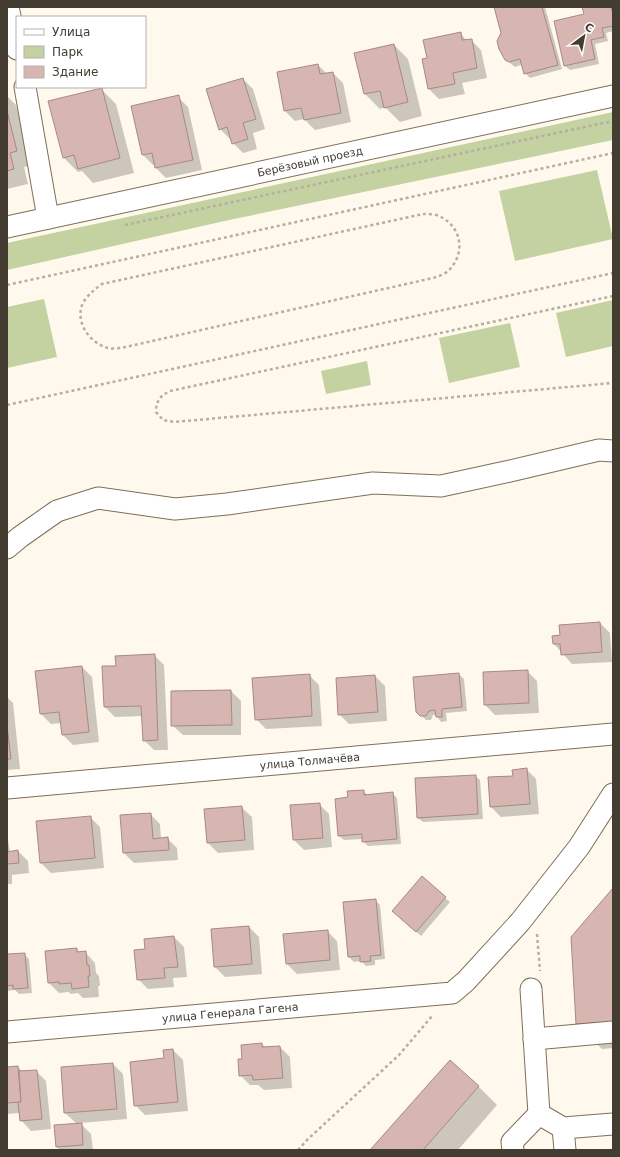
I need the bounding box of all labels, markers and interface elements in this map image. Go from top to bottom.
legend [16,16,146,88]
north arrow [564,16,604,56]
text: С [582,20,596,36]
text: Улица [52,25,90,39]
text: Парк [52,45,83,59]
text: Здание [52,65,98,79]
street label: Берёзовый проезд [256,144,364,179]
street label: улица Толмачёва [259,750,360,772]
street label: улица Генерала Гагена [161,1000,299,1025]

